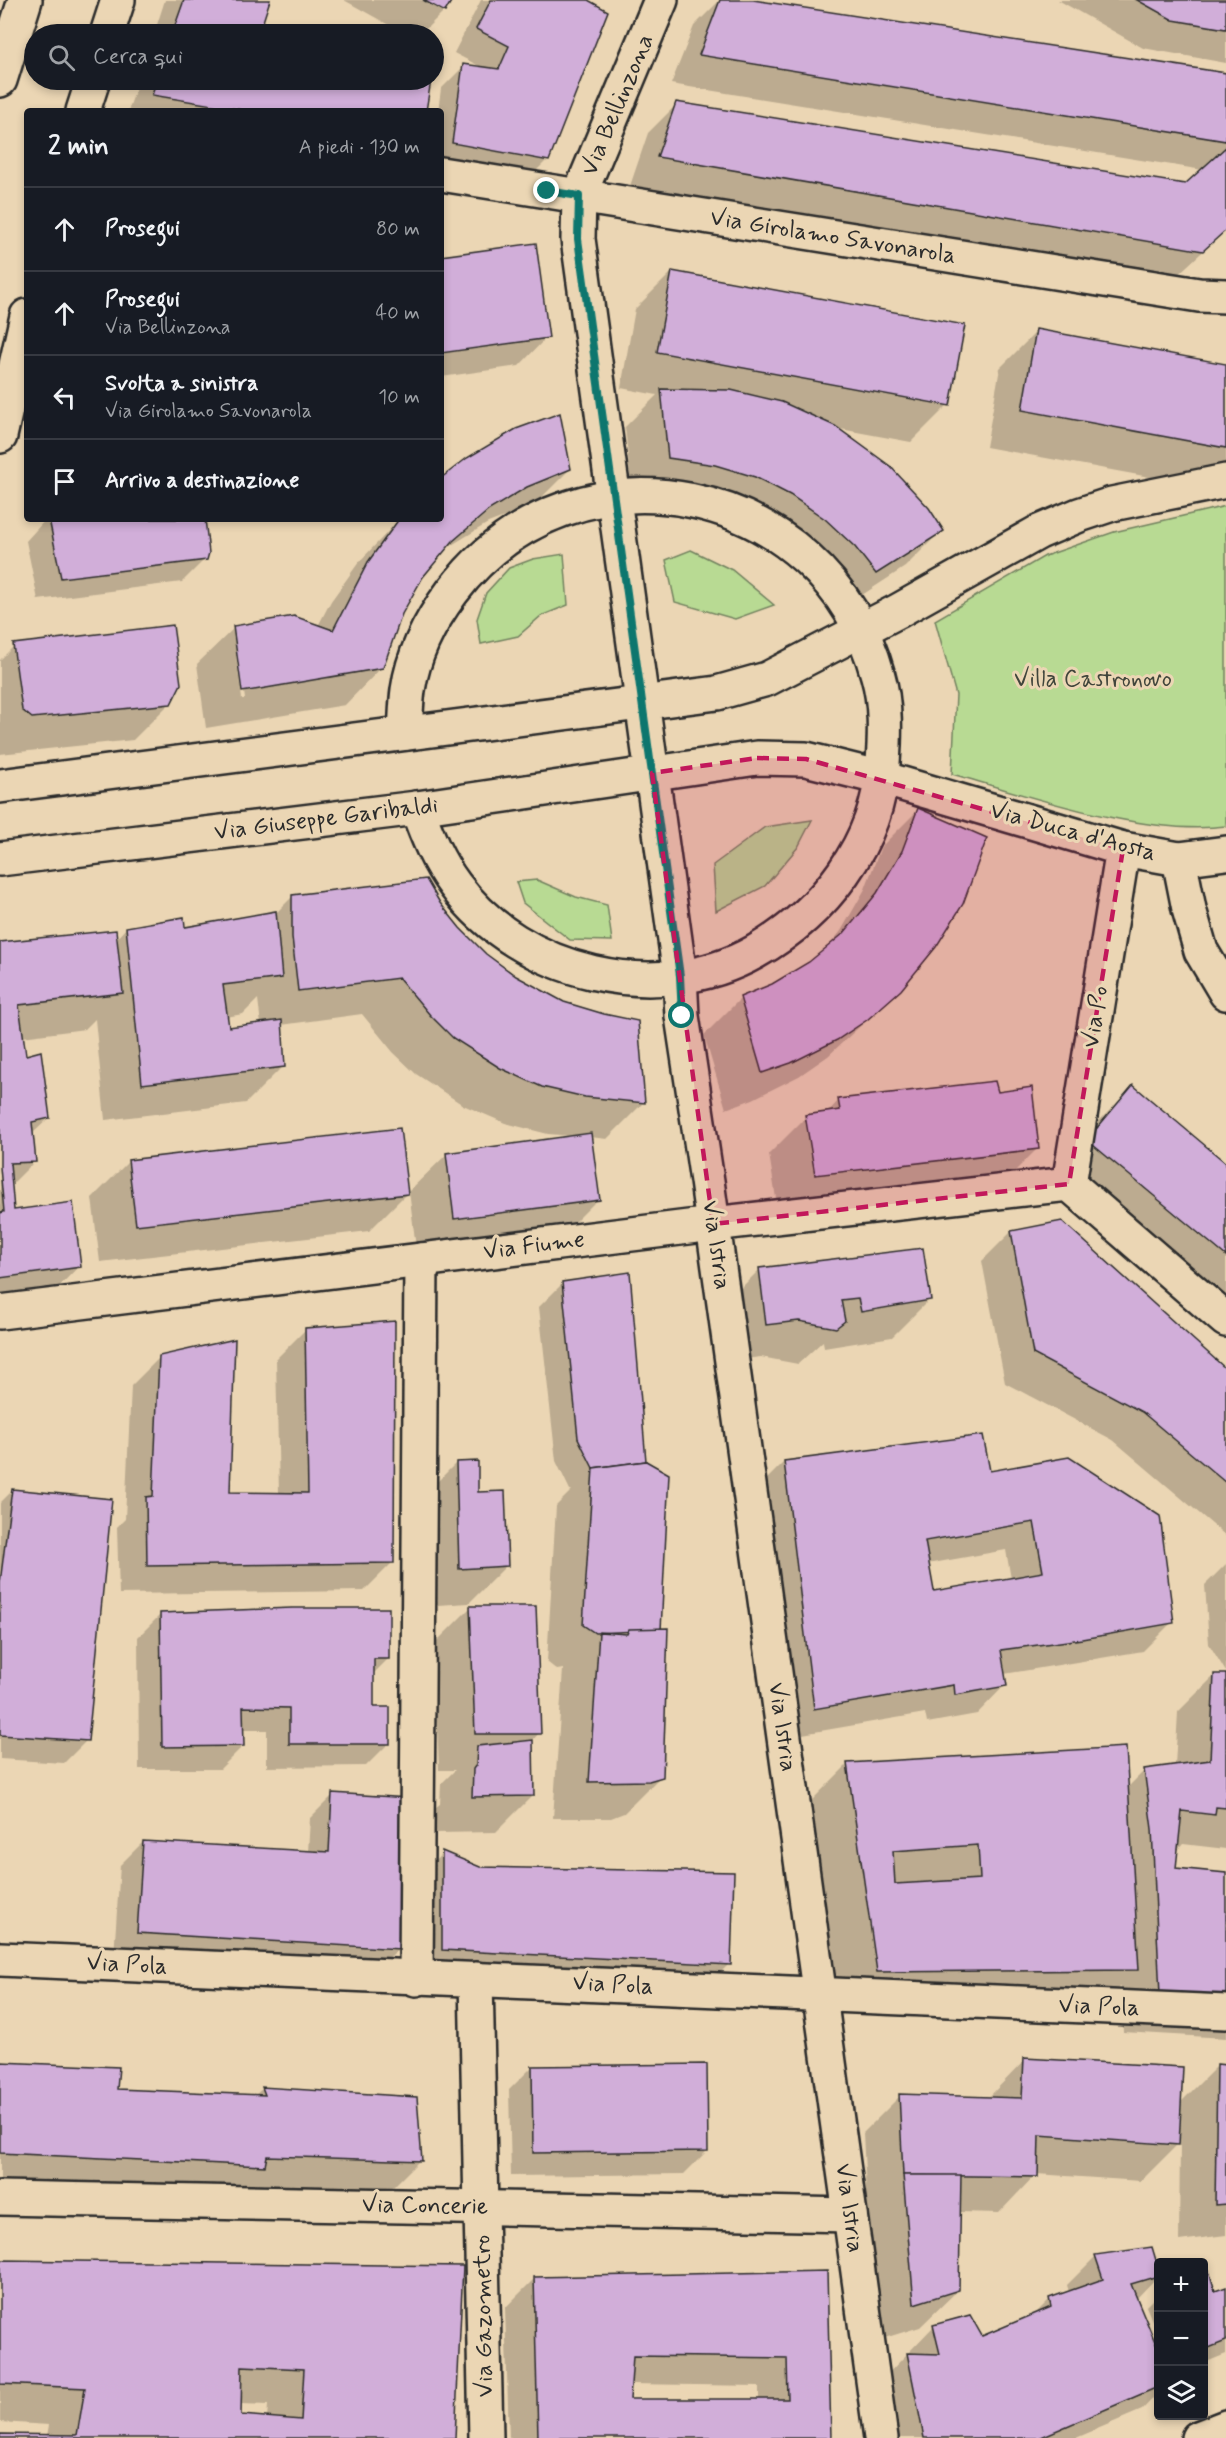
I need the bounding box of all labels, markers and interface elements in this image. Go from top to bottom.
search box [24,24,444,90]
street label: Via Bellinzona [574,30,662,180]
icon: search [45,41,78,74]
text: Cerca qui [93,43,183,71]
text: 2 min [48,130,109,164]
text: A piedi · 130 m [299,134,420,161]
route end [533,177,559,203]
street label: Via Girolamo Savonarola [708,202,958,272]
icon: ahead [48,213,81,246]
text: Prosegui [105,215,180,243]
text: 80 m [376,216,420,243]
text: Prosegui [105,286,180,314]
icon: ahead [48,297,81,330]
text: 40 m [376,300,420,327]
text: Via Bellinzona [105,314,231,341]
text: Svolta a sinistra [105,370,259,398]
icon: left [48,381,81,414]
text: 10 m [378,384,420,411]
text: Via Girolamo Savonarola [105,398,312,425]
icon: arrive [48,465,81,498]
text: Arrivo a destinazione [105,467,299,495]
park label: Villa Castronovo [1014,664,1172,695]
street label: Via Giuseppe Garibaldi [212,790,440,848]
street label: Via Duca d'Aosta [987,795,1159,869]
street label: Via Po [1076,984,1116,1050]
route start [668,1002,694,1028]
street label: Via Istria [694,1199,738,1291]
street label: Via Fiume [481,1224,587,1268]
street label: Via Istria [760,1681,804,1773]
street label: Via Pola [86,1947,168,1983]
street label: Via Pola [572,1967,654,2003]
street label: Via Pola [1058,1990,1140,2024]
street label: Via Istria [827,2162,871,2254]
street label: Via Concerie [361,2189,489,2223]
street label: Via Gazometro [467,2234,501,2398]
map controls [1154,2258,1208,2420]
button: + [1154,2258,1208,2312]
button: − [1154,2312,1208,2366]
button: layers [1154,2366,1208,2420]

